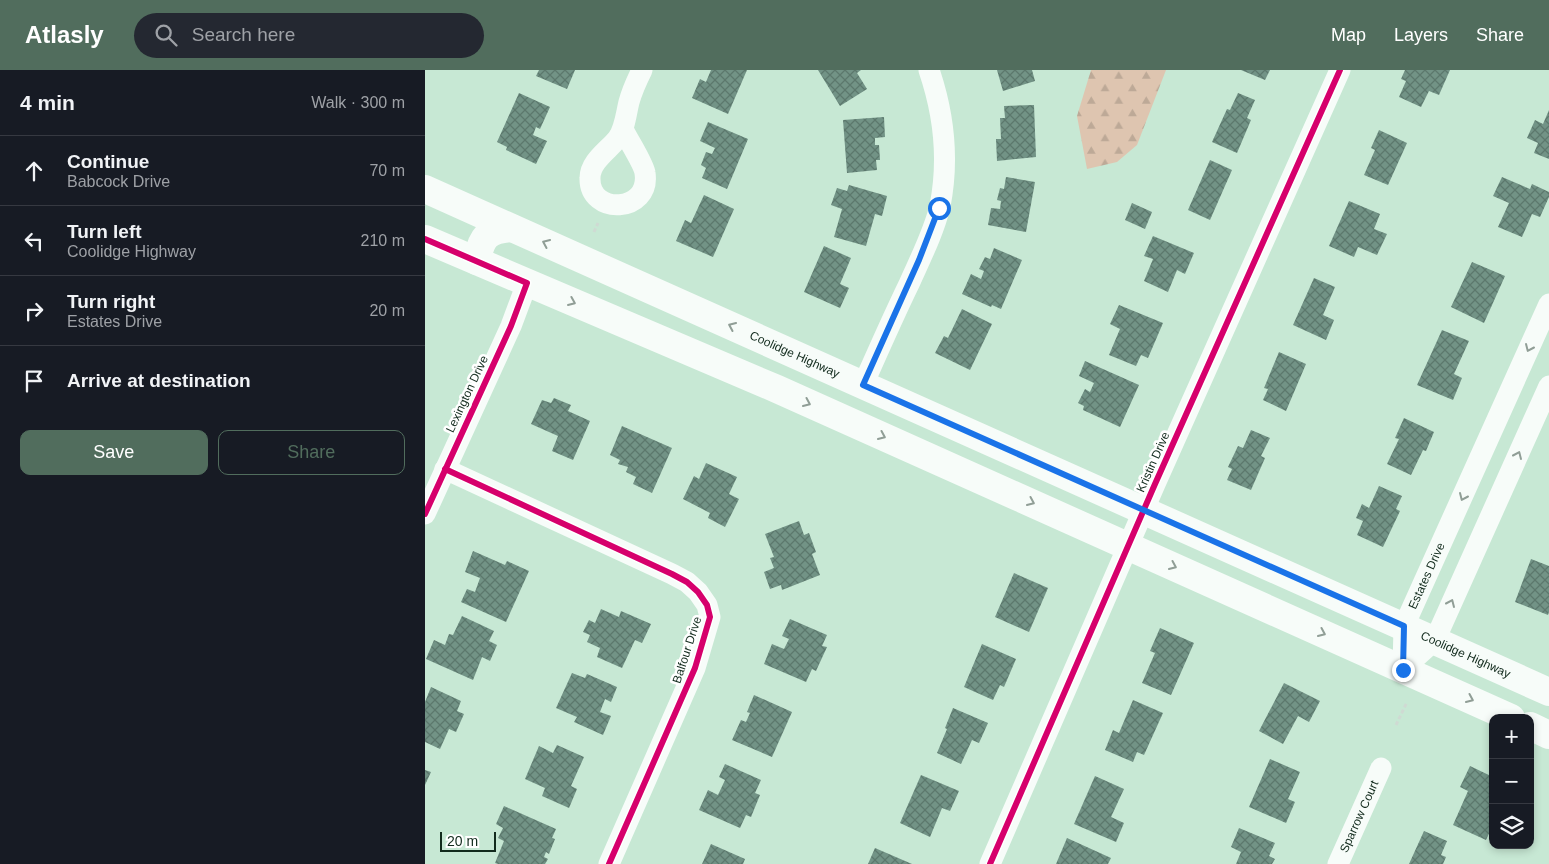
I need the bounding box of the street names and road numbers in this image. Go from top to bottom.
street label: Coolidge Highway [748,328,842,381]
street label: Lexington Drive [443,353,491,435]
street label: Kristin Drive [1133,429,1173,494]
street label: Estates Drive [1406,540,1448,611]
street label: Balfour Drive [670,615,704,685]
street label: Coolidge Highway [1418,628,1513,681]
street label: Sparrow Court [1337,778,1382,855]

